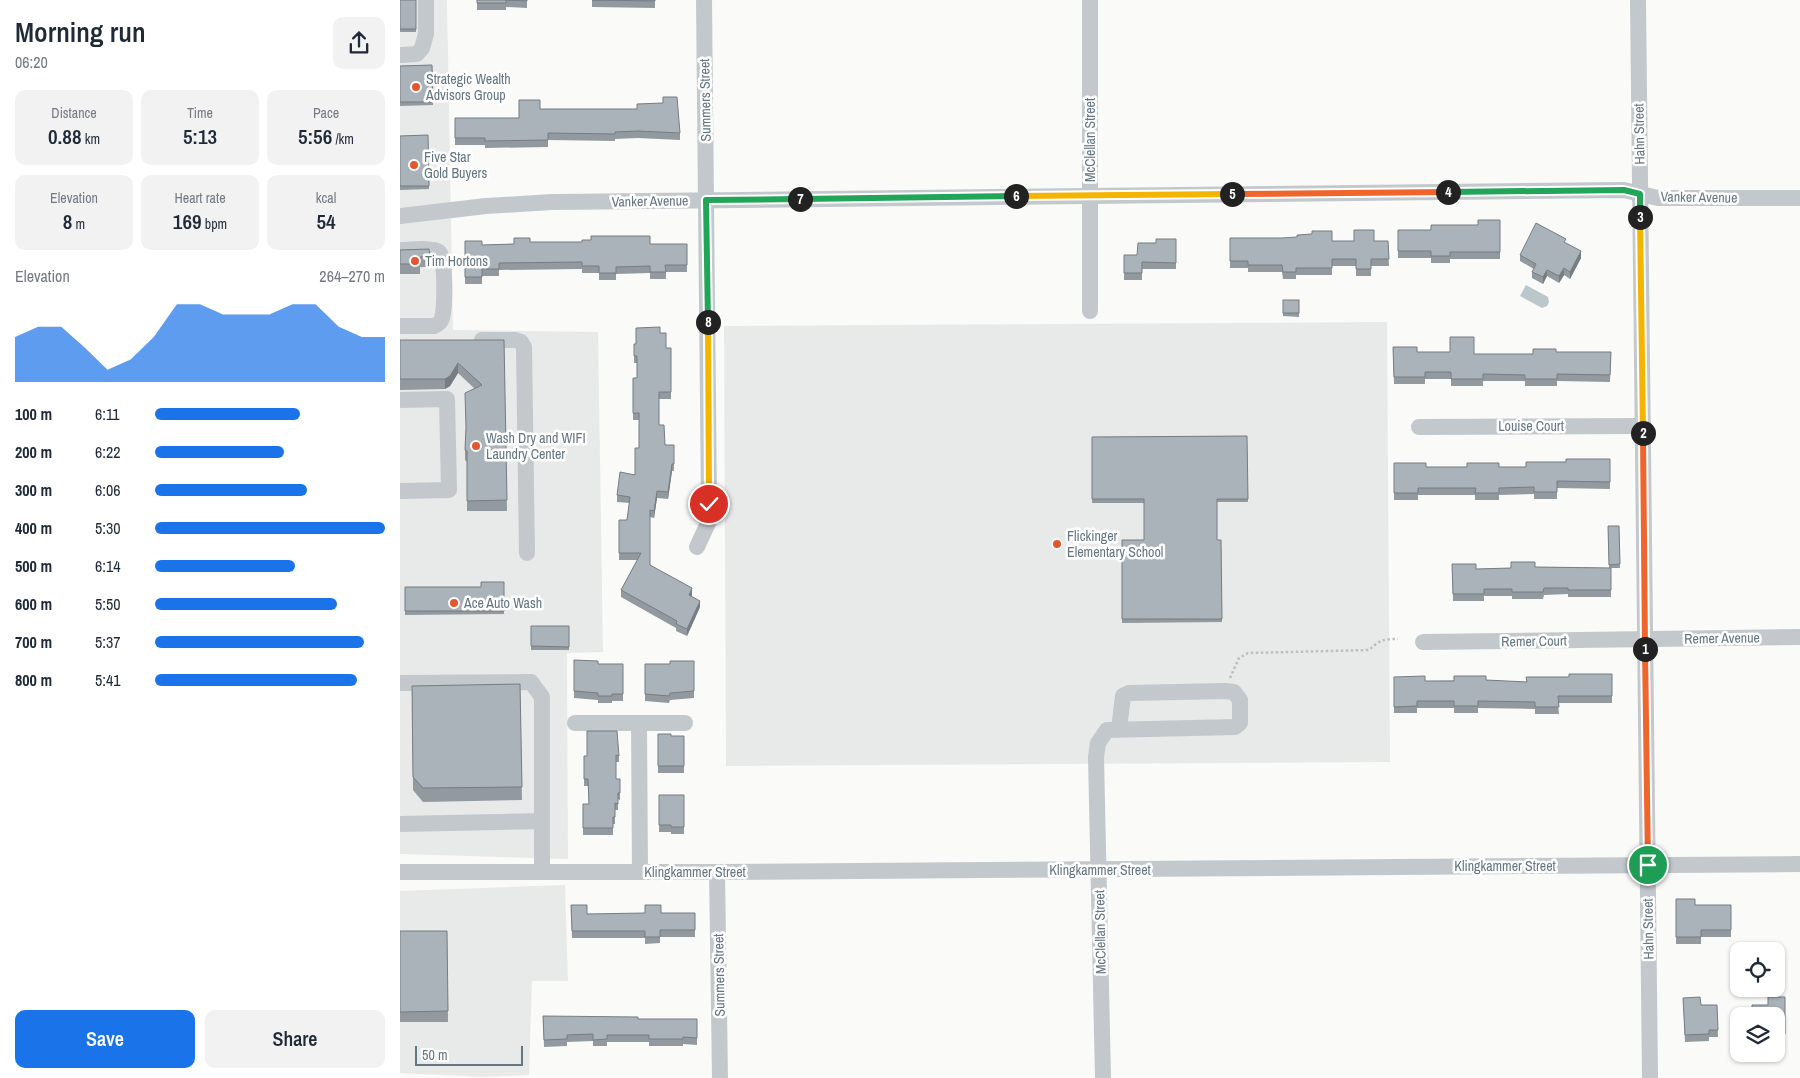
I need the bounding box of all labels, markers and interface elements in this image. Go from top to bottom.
text: Morning run [15,13,146,51]
button: share [333,17,385,69]
text: 06:20 [15,51,48,73]
street label: Summers Street [695,58,715,142]
place label: Strategic Wealth Advisors Group [425,70,511,104]
marker: Strategic Wealth Advisors Group [410,81,422,93]
street label: McClellan Street [1081,98,1099,182]
street label: Hahn Street [1629,103,1649,165]
text: Distance [51,104,97,122]
text: Time [187,104,213,122]
text: Pace [313,104,339,122]
text: 0.88 [48,122,82,151]
text: 5:13 [183,122,217,151]
text: 5:56 [298,122,332,151]
text: km [82,130,100,148]
text: /km [332,130,354,148]
place label: Five Star Gold Buyers [424,148,487,182]
marker: Five Star Gold Buyers [408,159,420,171]
pin: 4 [1436,180,1460,204]
pin: 5 [1220,182,1244,206]
text: 4 [1445,183,1452,201]
pin: 6 [1004,184,1028,208]
text: 5 [1229,185,1236,203]
pin: 7 [788,186,812,212]
text: 6 [1013,187,1020,205]
street label: Vanker Avenue [1660,187,1738,207]
text: Elevation [50,189,98,207]
text: Heart rate [174,189,226,207]
text: kcal [316,189,336,207]
text: 7 [797,190,804,208]
street label: Vanker Avenue [611,191,689,211]
pin: 3 [1628,204,1652,230]
text: 8 [63,207,72,236]
text: 169 [173,207,202,236]
text: 54 [316,207,336,236]
text: 3 [1637,208,1644,226]
text: m [72,215,85,233]
text: bpm [202,215,227,233]
place label: Tim Hortons [425,252,488,270]
marker: Tim Hortons [409,255,421,267]
text: Elevation [15,265,70,287]
text: 264–270 m [319,265,385,287]
pin: 8 [696,310,720,334]
text: 8 [705,313,712,331]
text: 100 m [15,403,52,425]
text: 6:11 [95,403,120,425]
street label: Louise Court [1498,417,1564,435]
pin: 2 [1630,420,1656,446]
text: 2 [1640,424,1647,442]
place label: Wash Dry and WIFI Laundry Center [486,429,586,463]
marker: Wash Dry and WIFI Laundry Center [470,440,482,452]
text: 200 m [15,441,52,463]
text: 6:22 [95,441,121,463]
text: 300 m [15,479,52,501]
text: 6:06 [95,479,121,501]
pin [688,483,730,525]
icon: check [695,490,723,518]
text: 400 m [15,517,52,539]
text: 5:30 [95,517,121,539]
place label: Flickinger Elementary School [1067,527,1163,561]
marker: Flickinger Elementary School [1051,538,1063,550]
text: 500 m [15,555,52,577]
text: 6:14 [95,555,121,577]
text: 600 m [15,593,52,615]
text: 5:50 [95,593,121,615]
place label: Ace Auto Wash [463,594,542,612]
marker: Ace Auto Wash [448,597,460,609]
street label: Remer Avenue [1684,628,1760,648]
text: 700 m [15,631,52,653]
text: 5:37 [95,631,121,653]
street label: Remer Court [1501,631,1567,651]
pin: 1 [1632,636,1658,662]
text: 1 [1642,640,1649,658]
text: 800 m [15,669,52,691]
text: 5:41 [95,669,121,691]
pin [1627,844,1669,886]
icon: arrive [1634,851,1662,879]
street label: Klingkammer Street [1454,857,1556,875]
street label: Klingkammer Street [1049,861,1151,879]
street label: Klingkammer Street [644,863,746,881]
street label: McClellan Street [1090,890,1110,974]
street label: Hahn Street [1638,898,1658,960]
street label: Summers Street [709,933,729,1017]
map controls [1730,942,1785,1062]
button: locate [1730,942,1785,997]
button: layers [1730,1007,1785,1062]
button: Save [15,1010,195,1068]
button: Share [205,1010,385,1068]
scale bar [415,1043,522,1066]
text: 50 m [422,1046,448,1064]

